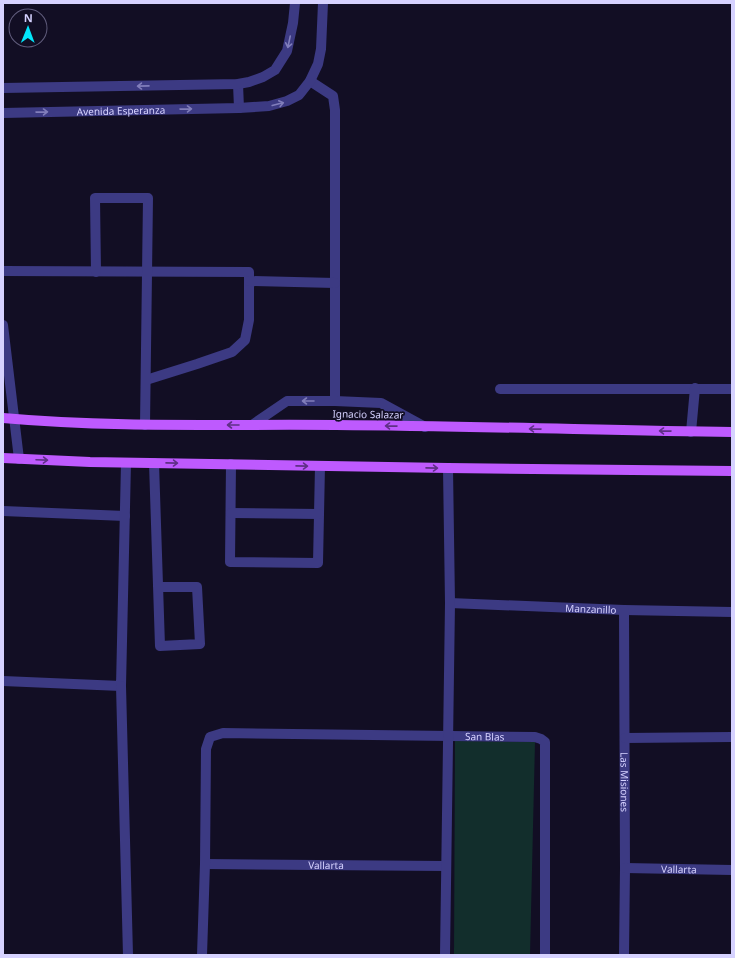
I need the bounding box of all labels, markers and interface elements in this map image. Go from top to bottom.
north arrow [8,8,48,48]
text: N [24,10,33,25]
one-way arrow [285,35,293,48]
one-way arrow [137,82,150,90]
one-way arrow [271,99,284,107]
street label: Avenida Esperanza [77,103,165,118]
one-way arrow [179,105,192,113]
one-way arrow [35,108,48,116]
one-way arrow [302,397,315,405]
street label: Ignacio Salazar [332,406,404,422]
one-way arrow [227,421,240,429]
one-way arrow [385,422,398,430]
one-way arrow [529,425,542,433]
one-way arrow [659,427,672,435]
one-way arrow [35,457,48,464]
one-way arrow [165,459,178,467]
one-way arrow [295,462,308,470]
one-way arrow [425,464,438,472]
street label: Manzanillo [565,601,617,617]
street label: San Blas [465,729,505,744]
street label: Las Misiones [618,752,632,812]
street label: Vallarta [308,858,344,872]
street label: Vallarta [661,862,697,876]

